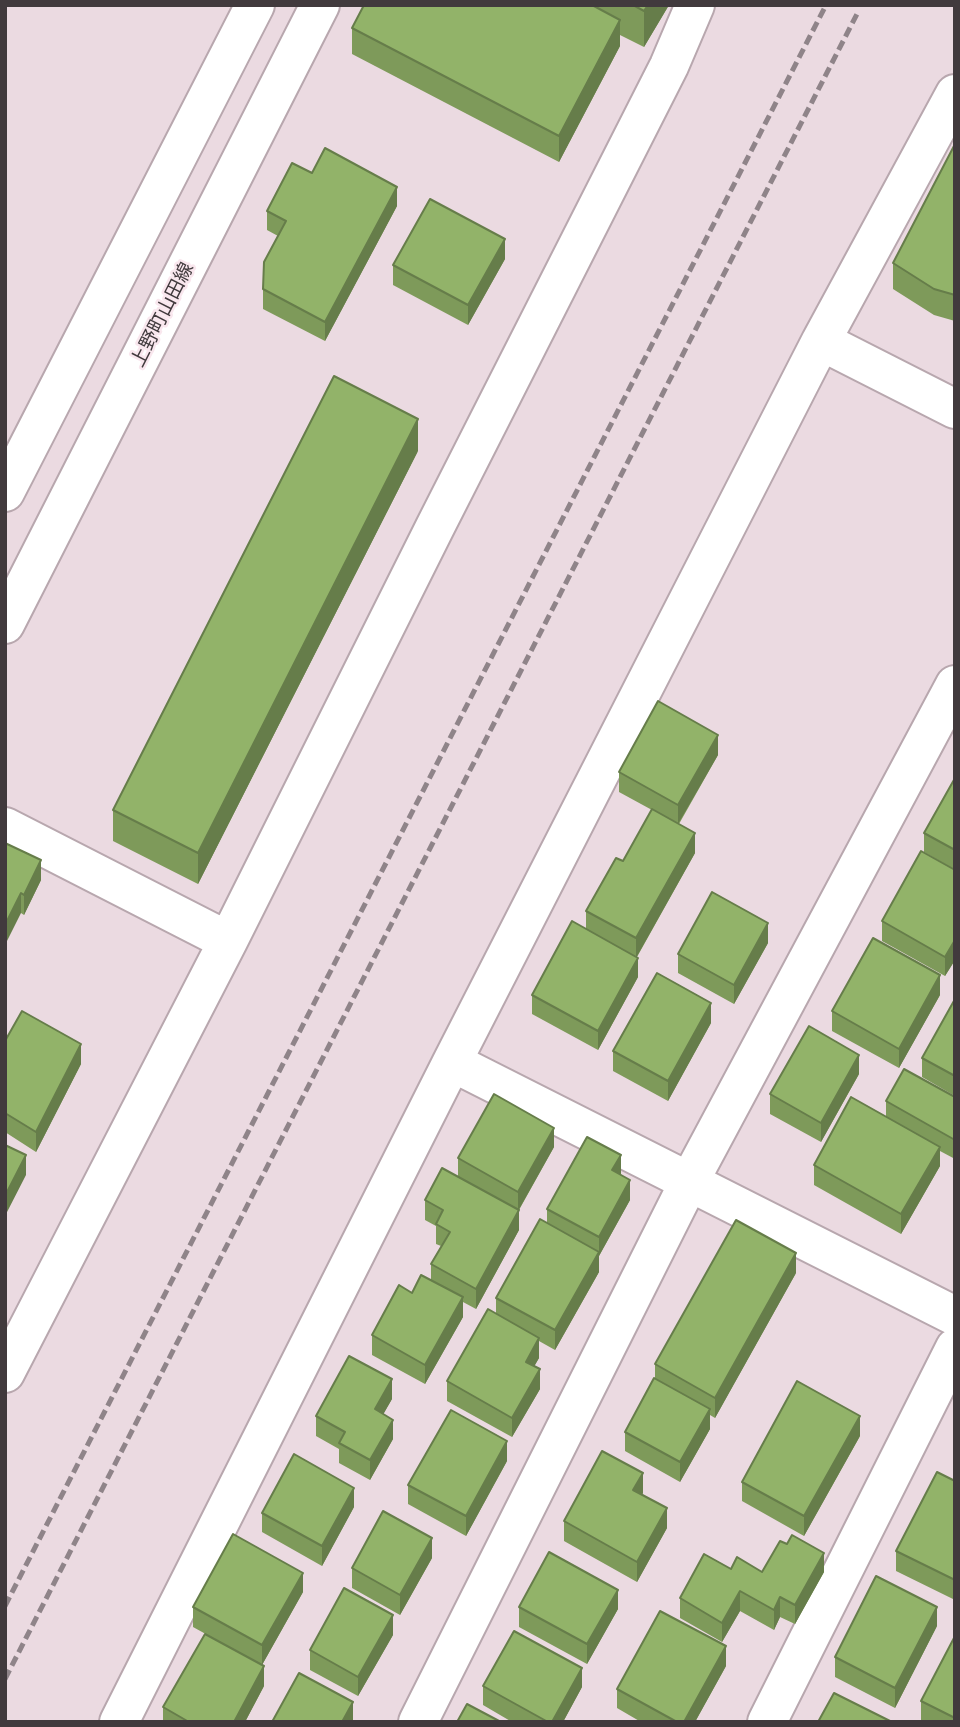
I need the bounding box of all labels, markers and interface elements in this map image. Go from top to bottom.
street label: 上野町山田線 [127,259,199,371]

